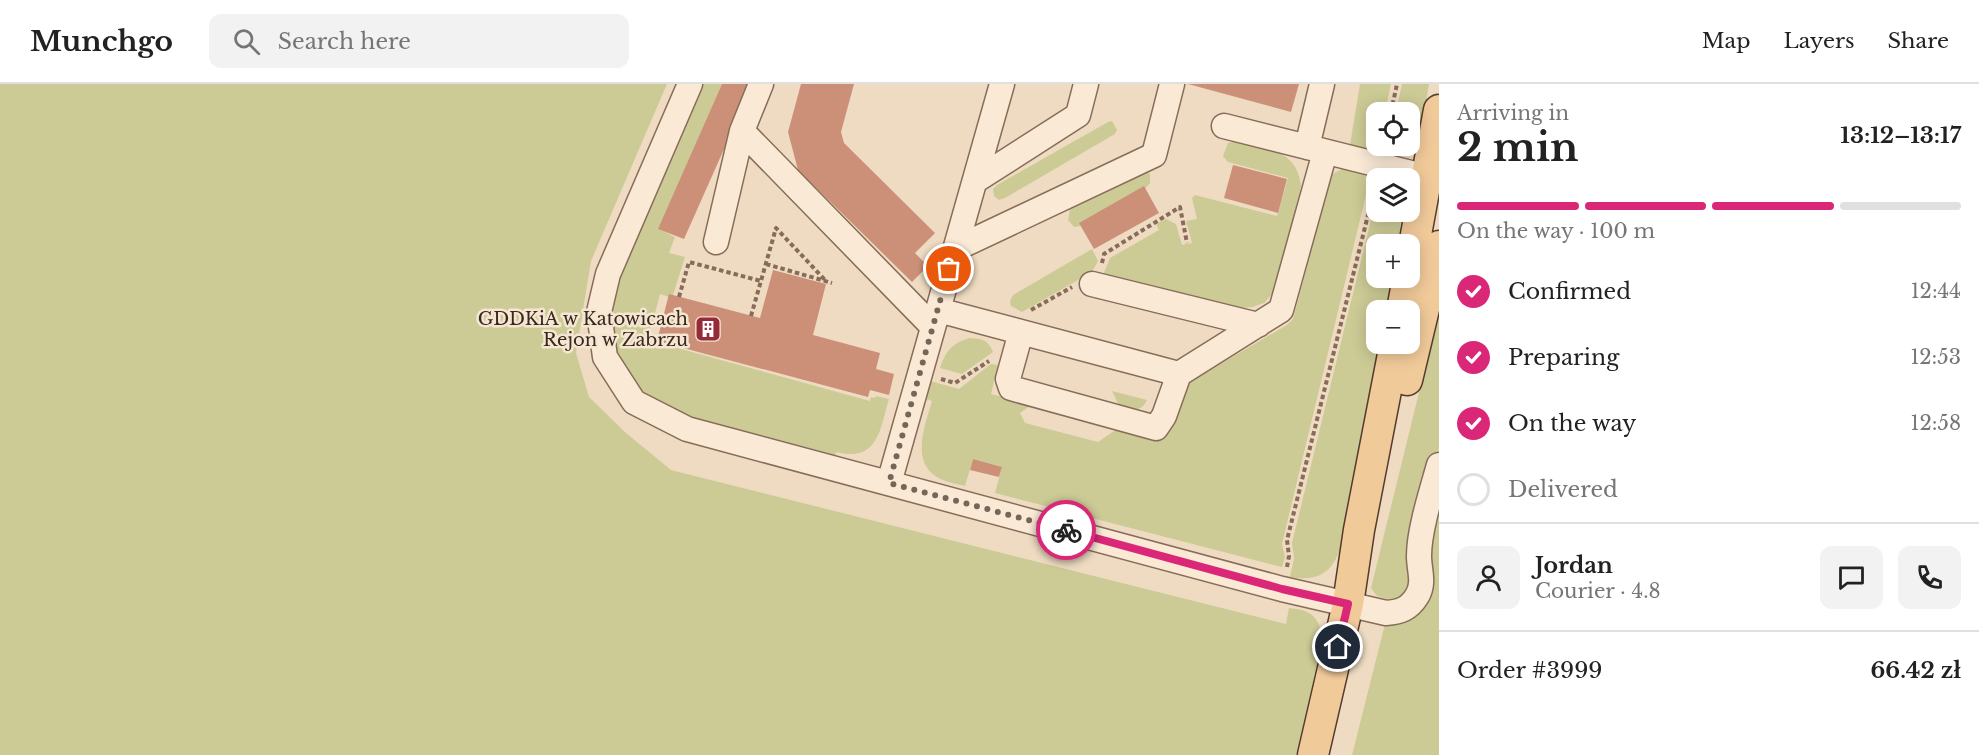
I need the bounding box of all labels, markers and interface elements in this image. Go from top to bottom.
search box [209,14,629,68]
text: Munchgo [30,24,173,59]
icon: search [230,25,263,58]
text: Search here [278,28,411,55]
text: Map [1702,28,1751,54]
text: Layers [1784,28,1855,54]
text: Share [1888,28,1949,54]
text: Arriving in [1457,101,1569,125]
map controls [1366,102,1420,354]
button: locate [1366,102,1420,156]
text: 13:12–13:17 [1840,122,1961,149]
text: 2 min [1457,123,1578,172]
button: layers [1366,168,1420,222]
text: On the way · 100 m [1457,219,1655,243]
button: + [1366,234,1420,288]
pin [923,243,974,294]
icon: bag [932,252,965,285]
icon: check [1457,275,1490,308]
text: Confirmed [1508,278,1631,305]
text: 12:44 [1911,279,1961,303]
button: − [1366,300,1420,354]
place label: GDDKiA w Katowicach Rejon w Zabrzu [478,308,688,351]
building icon: GDDKiA w Katowicach Rejon w Zabrzu [693,314,723,344]
icon: check [1457,341,1490,374]
text: Preparing [1508,344,1619,371]
text: 12:53 [1910,345,1961,369]
icon: check [1457,407,1490,440]
text: On the way [1508,410,1636,437]
text: 12:58 [1911,411,1961,435]
text: Delivered [1508,476,1618,503]
courier [1036,500,1096,560]
icon: bike [1050,514,1083,547]
button: person [1457,546,1520,609]
button: chat [1820,546,1883,609]
button: phone [1898,546,1961,609]
text: Jordan [1535,552,1613,579]
text: Courier · 4.8 [1535,579,1661,603]
pin [1312,621,1363,672]
icon: home [1321,630,1354,663]
text: Order #3999 [1457,657,1602,684]
text: 66.42 zł [1870,657,1961,684]

